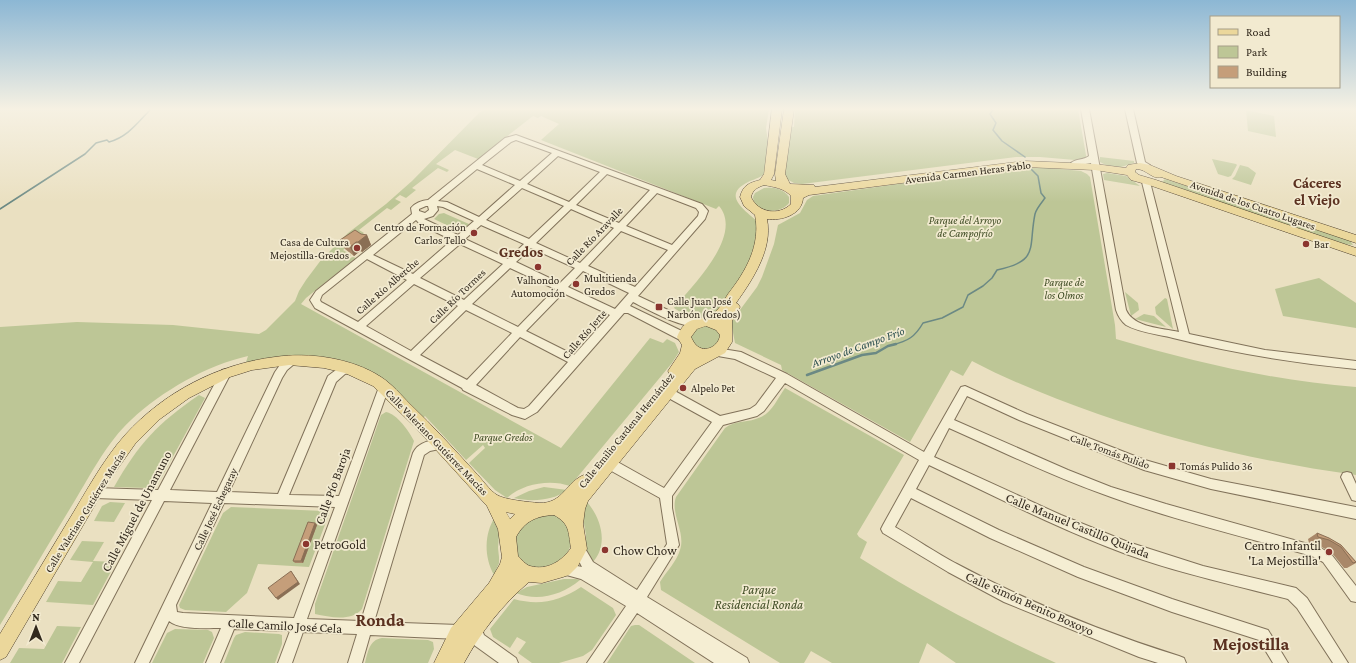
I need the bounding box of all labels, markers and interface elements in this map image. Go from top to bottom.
legend [1210,16,1340,88]
text: Road [1246,25,1271,39]
text: Park [1246,45,1268,59]
text: Building [1246,65,1287,79]
street label: Avenida Carmen Heras Pablo [905,158,1032,186]
district label: Cáceres el Viejo [1293,175,1341,209]
street label: Avenida de los Cuatro Lugares [1189,178,1317,233]
street label: Calle Río Aravalle [563,204,625,268]
park label: Parque del Arroyo de Campofrío [929,214,1002,240]
place label: Centro de Formación Carlos Tello [374,221,467,246]
marker: Centro de Formación Carlos Tello [469,228,479,238]
place label: Casa de Cultura Mejostilla-Gredos [270,236,349,262]
place label: Bar [1314,238,1329,250]
marker: Bar [1301,239,1311,249]
marker: Casa de Cultura Mejostilla-Gredos [352,243,362,253]
district label: Gredos [499,244,543,260]
street label: Calle Río Alberche [353,255,421,317]
marker: Valhondo Automoción [533,262,543,272]
street label: Calle Río Tormes [426,266,488,326]
place label: Multitienda Gredos [584,272,637,297]
place label: Valhondo Automoción [511,274,565,299]
park label: Parque de los Olmos [1044,276,1085,301]
marker: Multitienda Gredos [571,279,581,289]
place label: Calle Juan José Narbón (Gredos) [667,295,741,321]
marker: Calle Juan José Narbón (Gredos) [654,302,664,312]
street label: Calle Río Jerte [559,307,609,362]
water label: Arroyo de Campo Frío [809,324,906,371]
street label: Calle Emilio Cardenal Hernández [576,370,677,490]
place label: Alpelo Pet [691,382,735,395]
marker: Alpelo Pet [678,383,688,393]
street label: Calle Valeriano Gutiérrez Macías [383,387,491,497]
park label: Parque Gredos [474,431,533,444]
street label: Calle Tomás Pulido [1069,431,1152,471]
street label: Calle Pío Baroja [312,446,354,527]
street label: Calle Valeriano Gutiérrez Macías [42,447,128,575]
street label: Calle Miguel de Unamuno [98,448,175,574]
place label: Tomás Pulido 36 [1180,460,1253,472]
marker: Tomás Pulido 36 [1167,461,1177,471]
street label: Calle José Echegaray [191,465,241,553]
street label: Calle Manuel Castillo Quijada [1003,490,1152,562]
place label: PetroGold [314,537,366,552]
place label: Centro Infantil 'La Mejostilla' [1244,538,1322,569]
marker: PetroGold [301,539,311,549]
place label: Chow Chow [613,543,677,558]
marker: Chow Chow [600,545,610,555]
marker: Centro Infantil 'La Mejostilla' [1324,547,1334,557]
street label: Calle Simón Benito Boxoyo [963,568,1096,639]
park label: Parque Residencial Ronda [715,582,803,612]
north arrow [16,607,56,647]
district label: Ronda [356,610,405,630]
text: N [32,611,40,623]
street label: Calle Camilo José Cela [227,615,343,636]
district label: Mejostilla [1213,634,1290,655]

